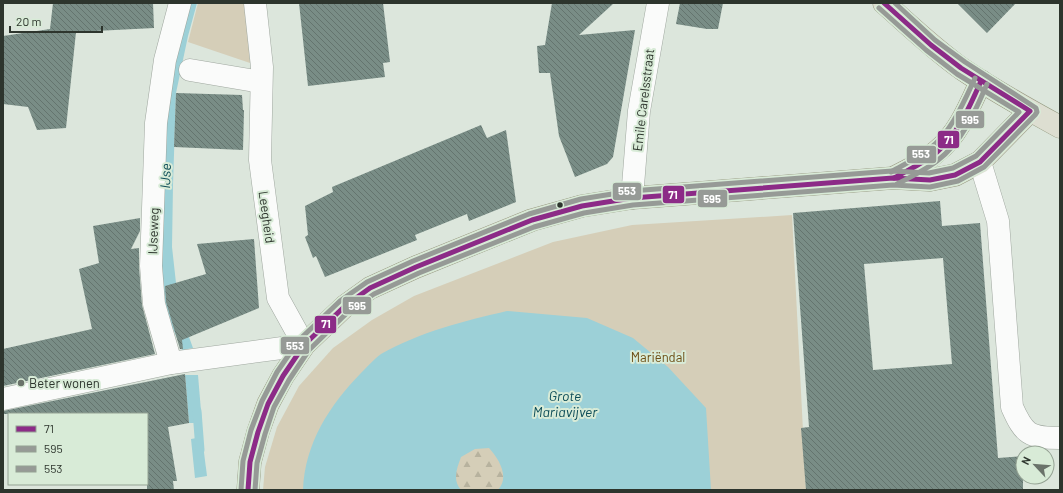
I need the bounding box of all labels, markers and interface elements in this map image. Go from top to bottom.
scale bar [10,8,102,34]
text: 20 m [16,14,42,28]
street label: Emile Carelsstraat [629,48,657,152]
line badge: 595 [955,110,985,129]
text: 595 [961,113,979,126]
line badge: 71 [937,130,960,149]
text: 71 [944,133,954,146]
line badge: 553 [906,145,937,164]
text: 553 [912,147,930,160]
water label: IJse [156,163,174,189]
line badge: 553 [612,182,642,201]
text: 553 [618,184,636,197]
line badge: 71 [662,185,685,204]
text: 71 [668,188,678,201]
line badge: 595 [697,189,728,208]
street label: Leegheid [255,190,279,244]
text: 595 [703,192,721,205]
unlabelled marker [555,200,565,210]
street label: IJseweg [144,207,162,255]
line badge: 595 [342,296,372,315]
text: 595 [348,299,366,312]
line badge: 71 [314,315,337,334]
text: 71 [321,317,331,330]
line badge: 553 [280,336,310,355]
text: 553 [286,339,304,352]
park label: Mariëndal [631,349,685,365]
place label: Beter wonen [29,375,100,391]
marker: Beter wonen [16,378,26,388]
water label: Grote Mariavijver [533,387,598,420]
legend [8,413,148,485]
text: 71 [44,421,54,435]
text: 595 [44,441,63,455]
north arrow [1015,445,1055,485]
text: N [1018,454,1033,467]
text: 553 [44,461,63,475]

